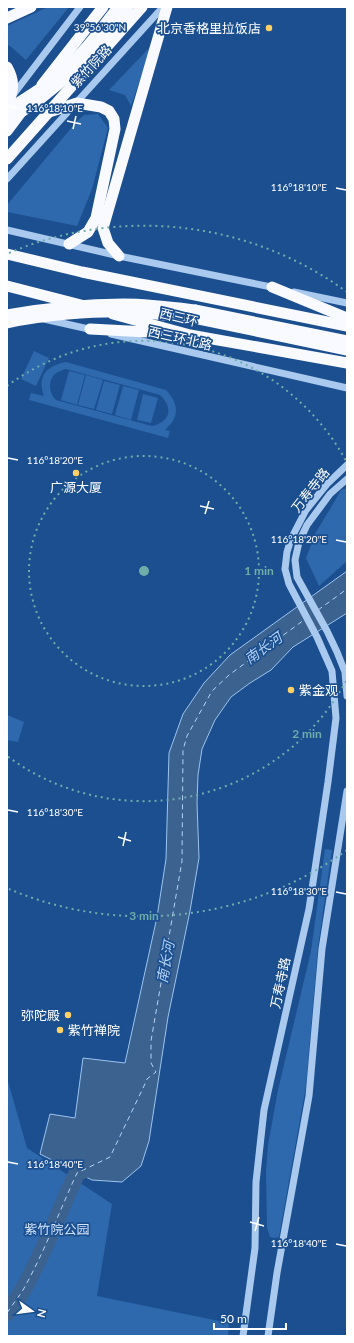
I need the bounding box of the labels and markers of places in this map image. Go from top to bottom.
place label: 北京香格里拉饭店 [157,20,261,36]
marker: 北京香格里拉饭店 [264,23,274,33]
marker: 广源大厦 [71,468,81,478]
place label: 广源大厦 [50,479,102,495]
centre of rings [137,564,151,578]
place label: 紫金观 [299,682,338,698]
marker: 紫金观 [286,685,296,695]
place label: 弥陀殿 [21,1007,60,1023]
marker: 弥陀殿 [63,1010,73,1020]
place label: 紫竹禅院 [68,1022,120,1038]
marker: 紫竹禅院 [55,1025,65,1035]

